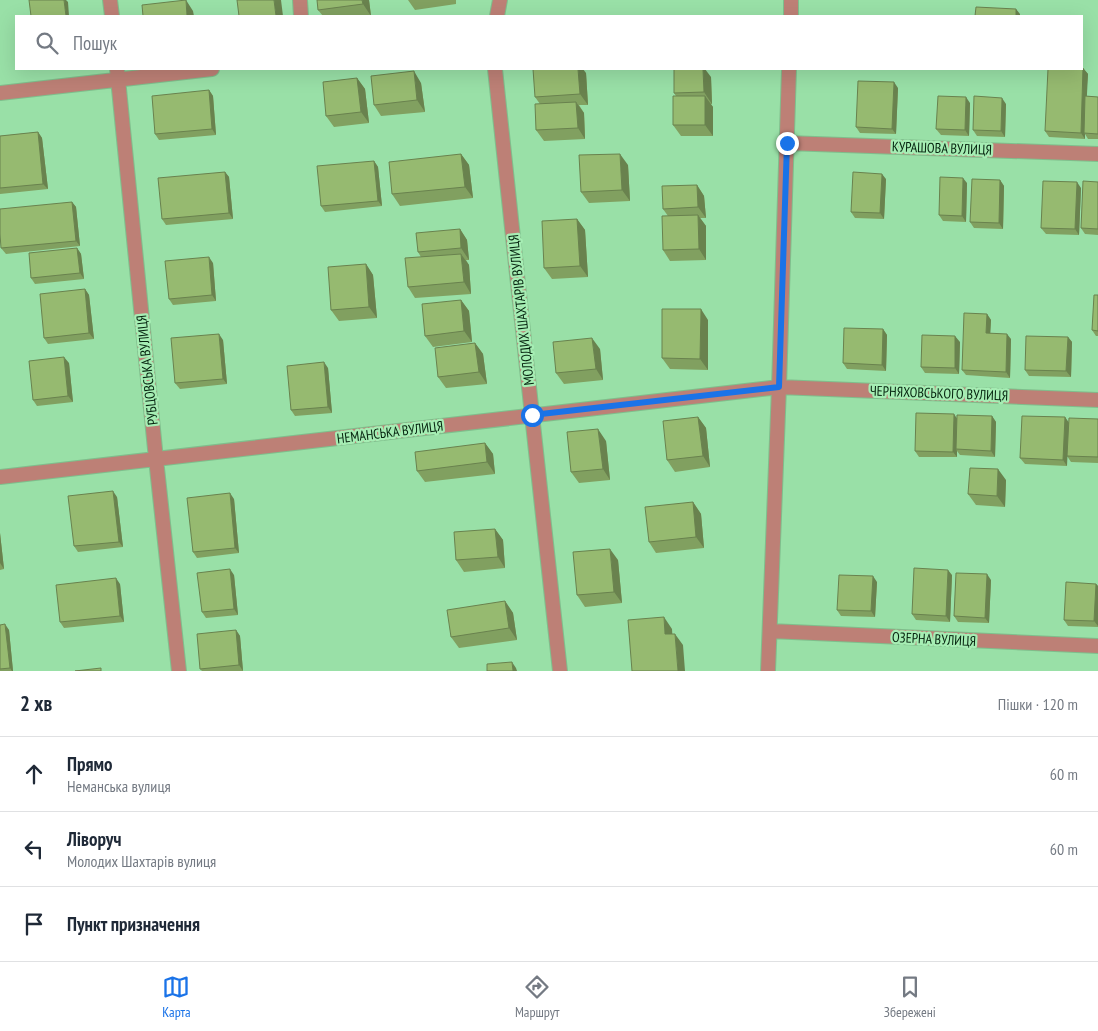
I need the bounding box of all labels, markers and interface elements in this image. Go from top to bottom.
search box [15,15,1083,70]
icon: search [33,29,61,57]
text: Пошук [73,31,117,55]
route end [776,132,799,155]
street label: КУРАШОВА ВУЛИЦЯ [892,137,992,159]
street label: МОЛОДИХ ШАХТАРІВ ВУЛИЦЯ [504,234,538,386]
street label: РУБЦОВСЬКА ВУЛИЦЯ [132,314,162,426]
street label: ЧЕРНЯХОВСЬКОГО ВУЛИЦЯ [870,382,1008,404]
route start [521,404,544,427]
street label: НЕМАНСЬКА ВУЛИЦЯ [336,417,444,447]
street label: ОЗЕРНА ВУЛИЦЯ [891,628,977,650]
text: 2 хв [20,690,52,717]
text: Пішки · 120 m [998,694,1078,714]
text: Прямо [67,752,112,776]
icon: ahead [20,760,48,788]
text: 60 m [1050,764,1078,784]
text: Неманська вулиця [67,776,171,796]
text: Ліворуч [67,827,121,851]
icon: left [20,835,48,863]
text: 60 m [1050,839,1078,859]
text: Молодих Шахтарів вулиця [67,851,216,871]
icon: arrive [20,910,48,938]
text: Пункт призначення [67,912,200,936]
tab: Карта [162,973,191,1021]
tab: Маршрут [515,973,560,1021]
tab: Збережені [884,973,936,1021]

